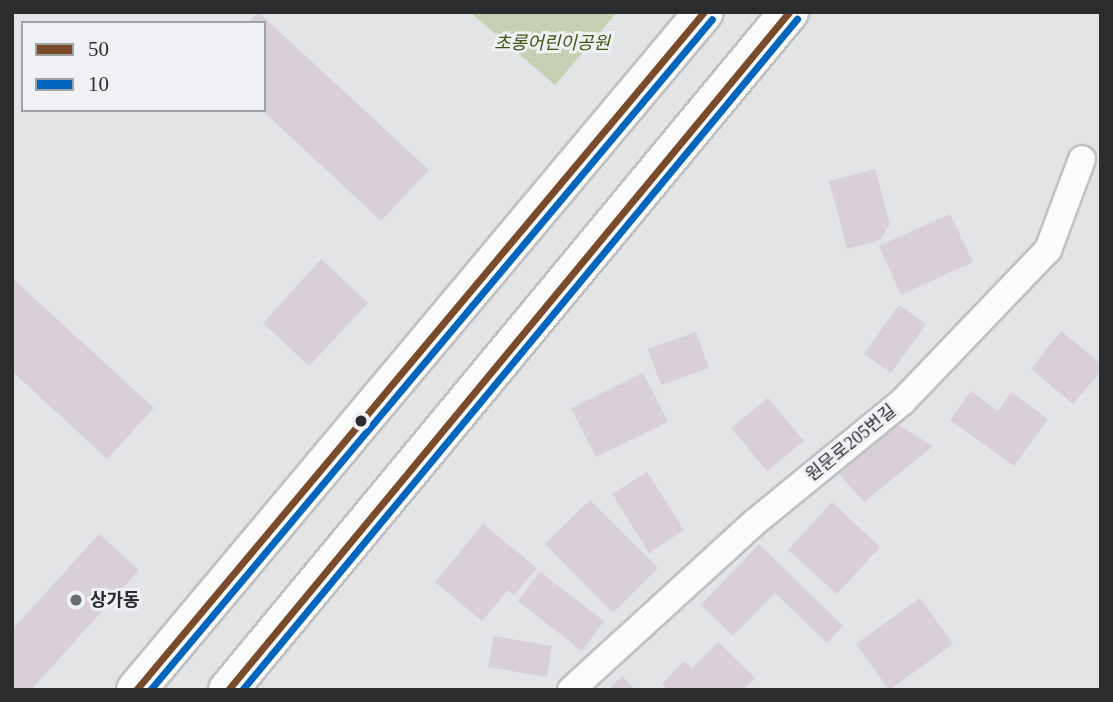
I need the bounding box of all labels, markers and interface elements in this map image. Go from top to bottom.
legend [21,21,266,112]
park label: 초롱어린이공원 [494,32,610,54]
text: 50 [88,37,109,61]
text: 10 [88,72,109,96]
street label: 원문로205번길 [802,400,900,486]
unlabelled marker [354,414,368,428]
place label: 상가동 [90,589,140,611]
marker: 상가동 [68,592,84,608]

